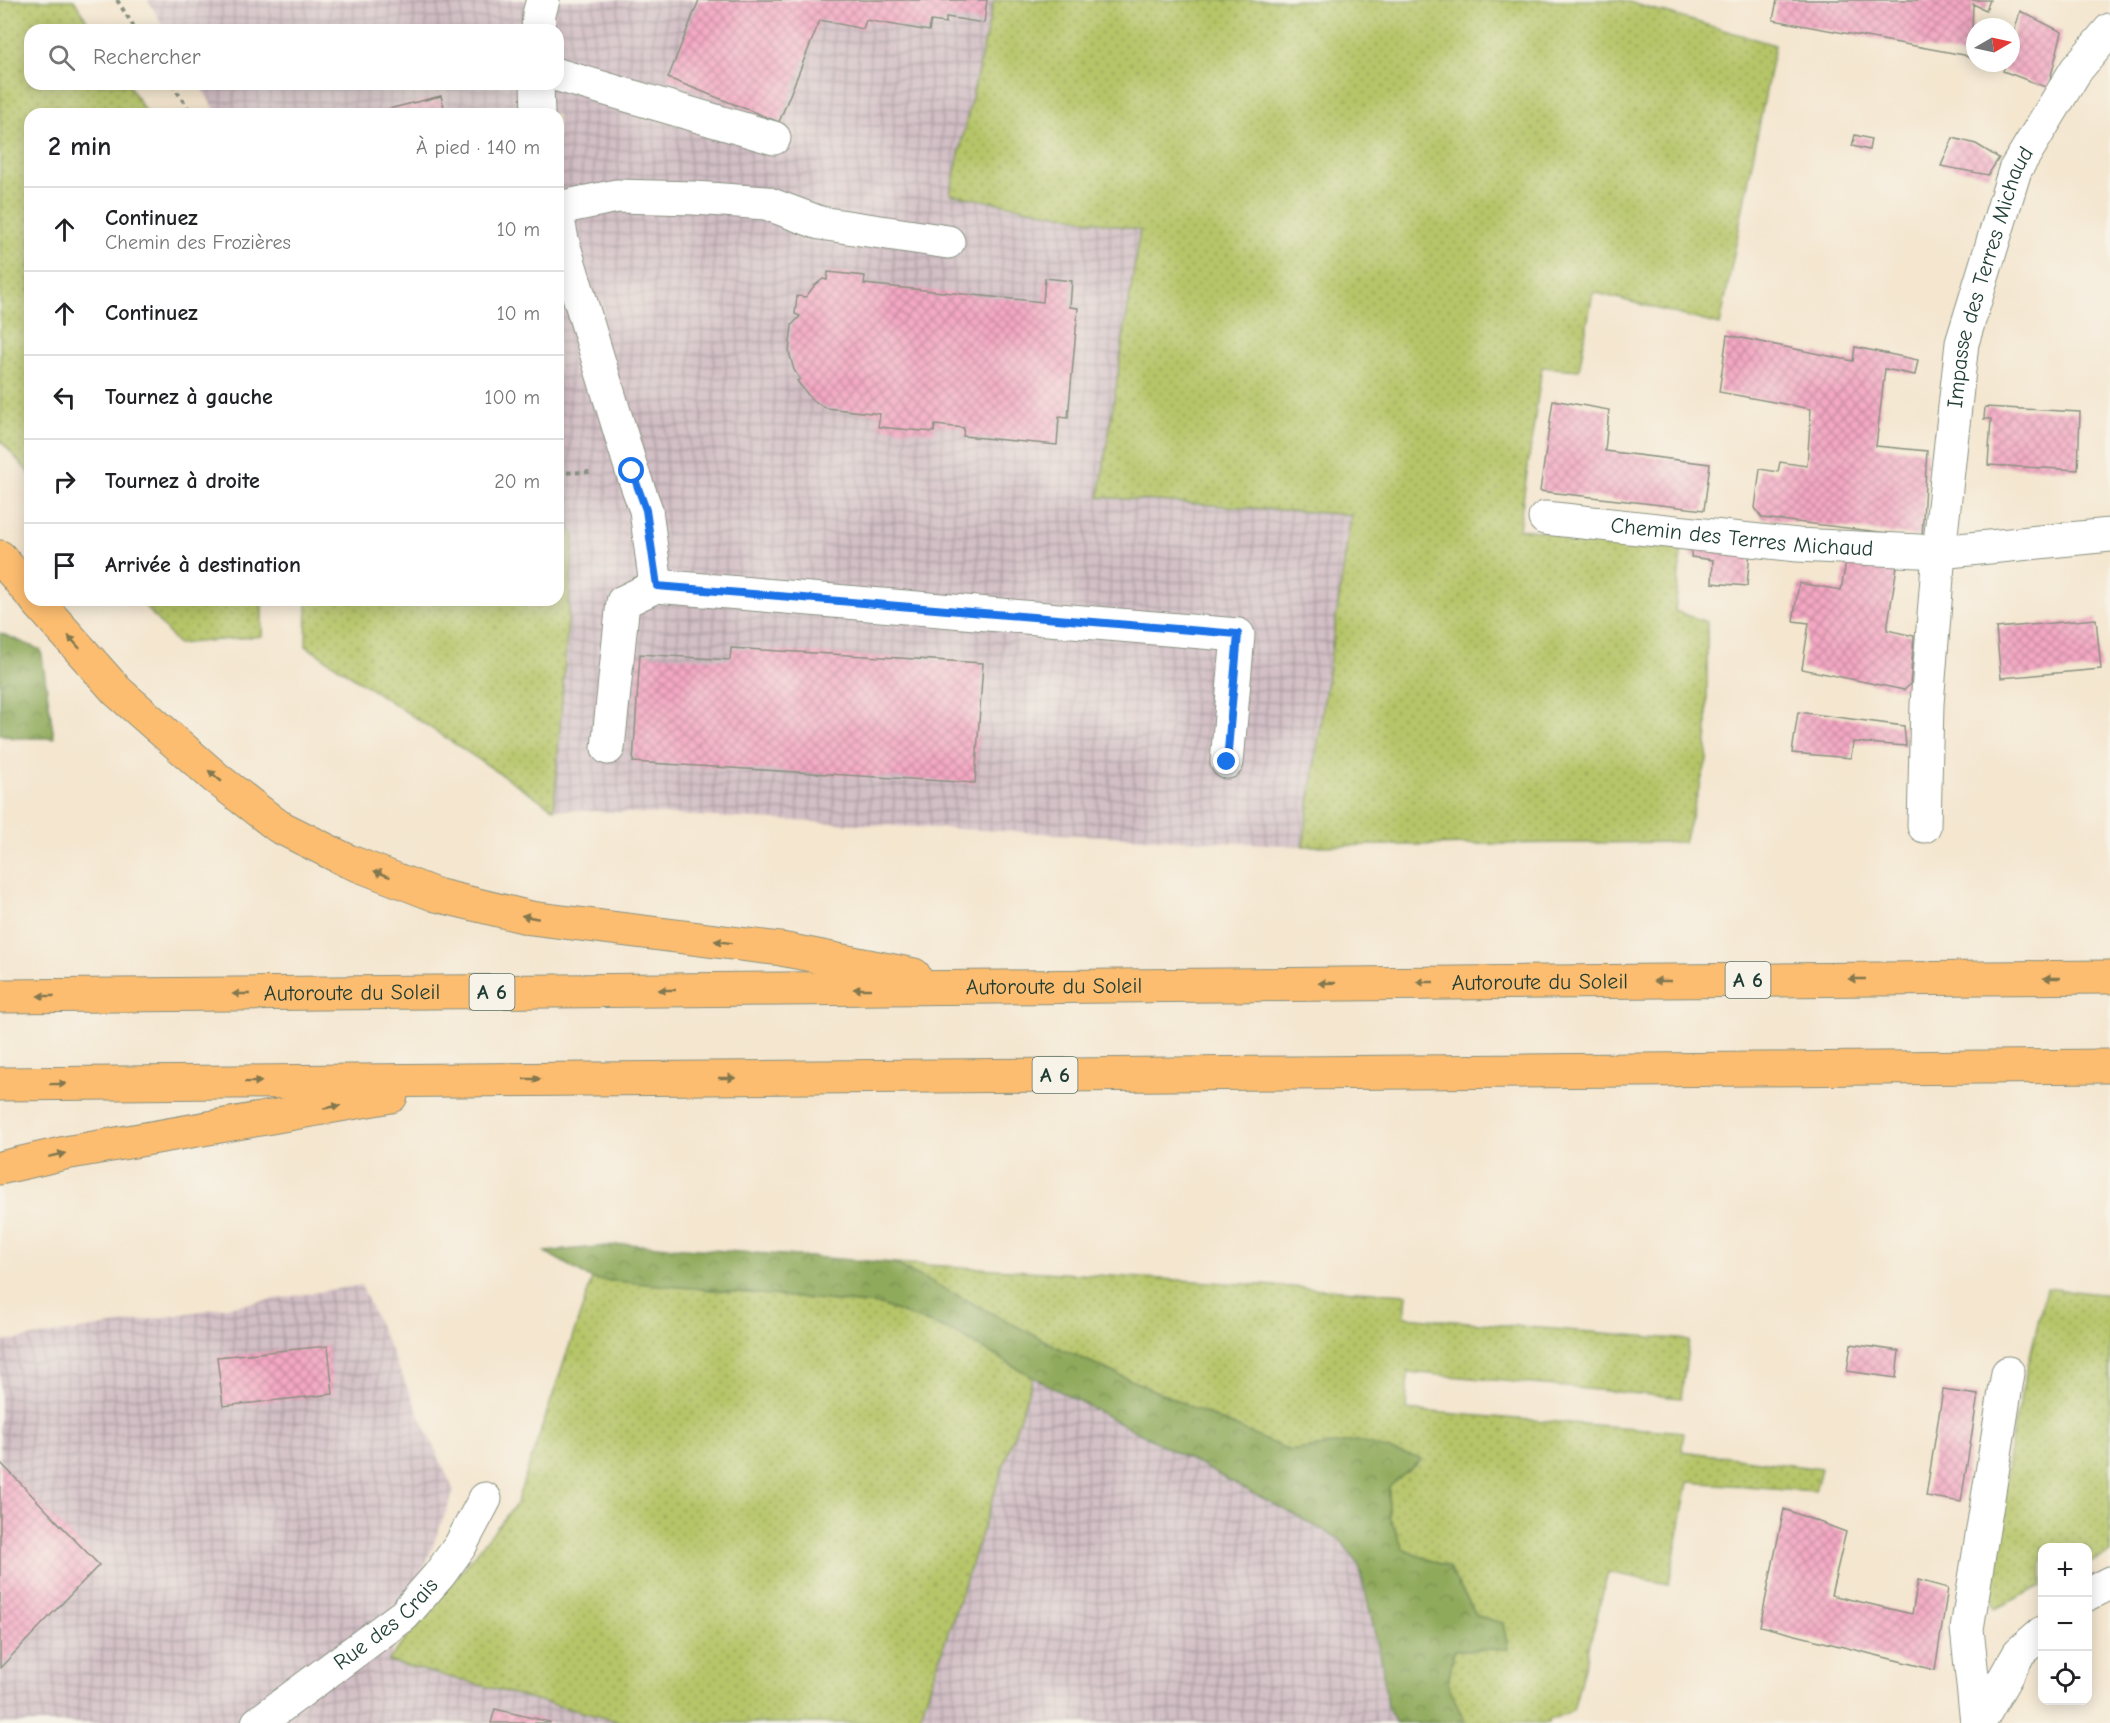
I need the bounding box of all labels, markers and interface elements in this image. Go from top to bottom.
north arrow [1966,18,2020,72]
search box [24,24,564,90]
icon: search [45,41,78,74]
text: Rechercher [93,44,201,70]
text: 2 min [48,132,111,162]
text: À pied · 140 m [416,136,540,159]
street label: Impasse des Terres Michaud [1942,142,2039,409]
text: Continuez [105,205,198,231]
icon: ahead [48,213,81,246]
text: 10 m [497,218,540,241]
text: Chemin des Frozières [105,231,291,254]
icon: ahead [48,297,81,330]
text: Continuez [105,300,198,326]
text: 10 m [497,302,540,325]
icon: left [48,381,81,414]
text: Tournez à gauche [105,384,273,410]
text: 100 m [485,386,540,409]
route start [618,457,644,483]
icon: right [48,465,81,498]
text: Tournez à droite [105,468,260,494]
text: 20 m [494,470,540,493]
street label: Chemin des Terres Michaud [1609,512,1874,562]
icon: arrive [48,549,81,582]
text: Arrivée à destination [105,552,301,578]
one-way arrow [68,635,81,650]
route end [1213,748,1239,774]
one-way arrow [207,770,223,783]
one-way arrow [373,869,391,878]
one-way arrow [520,913,539,922]
one-way arrow [714,937,733,946]
road number: A 6 [1726,962,1770,998]
street label: Autoroute du Soleil [1452,968,1628,996]
street label: Autoroute du Soleil [966,973,1142,1000]
one-way arrow [2042,973,2061,983]
road number: A 6 [470,974,514,1010]
one-way arrow [1847,974,1866,984]
one-way arrow [1652,976,1671,985]
one-way arrow [1415,977,1434,987]
street label: Autoroute du Soleil [264,979,440,1007]
one-way arrow [1317,979,1336,988]
one-way arrow [852,984,871,994]
one-way arrow [657,985,676,995]
one-way arrow [231,989,250,999]
one-way arrow [36,991,55,1001]
road number: A 6 [1032,1057,1078,1093]
one-way arrow [718,1073,737,1082]
one-way arrow [523,1074,542,1084]
one-way arrow [244,1077,263,1087]
one-way arrow [49,1079,68,1088]
one-way arrow [323,1102,342,1111]
one-way arrow [48,1150,67,1159]
map controls [2038,1543,2092,1705]
button: + [2038,1543,2092,1597]
street label: Rue des Crais [329,1573,443,1676]
button: − [2038,1597,2092,1651]
button: locate [2038,1651,2092,1705]

